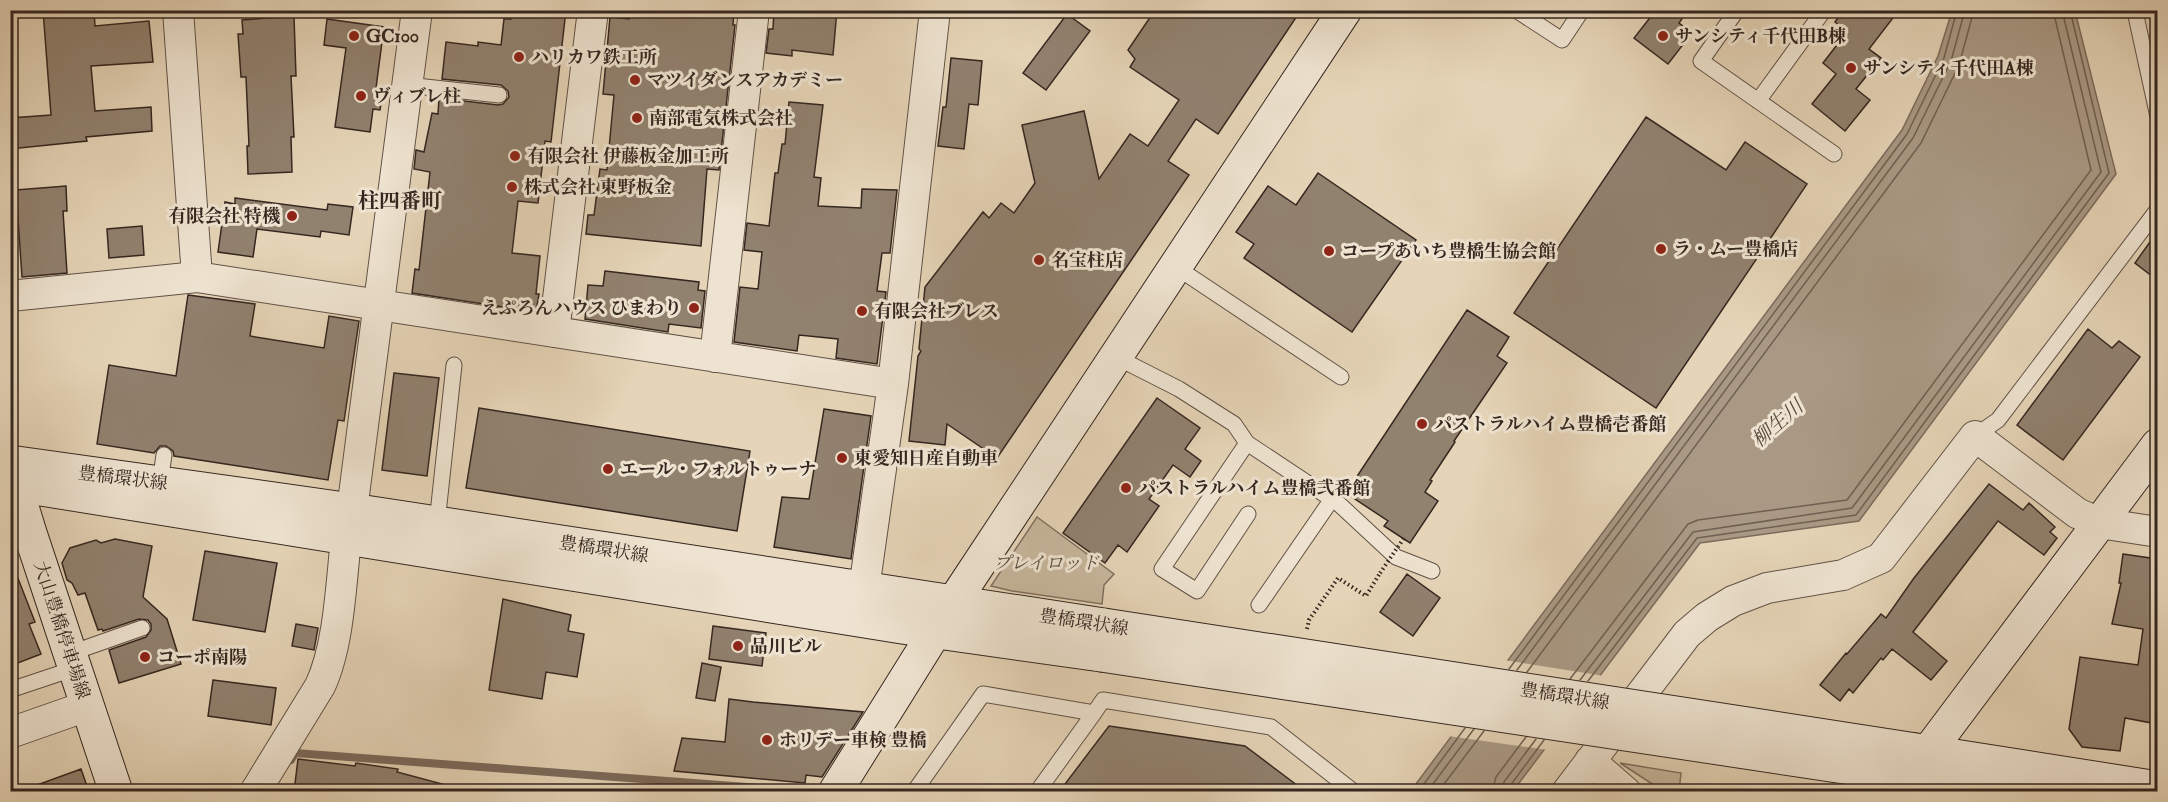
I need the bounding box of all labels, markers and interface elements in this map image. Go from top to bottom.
place label: GC100 [366,25,419,48]
place label: サンシティ千代田B棟 [1675,25,1846,48]
marker: GC100 [347,29,361,43]
marker: サンシティ千代田B棟 [1656,29,1670,43]
place label: ハリカワ鉄工所 [531,46,657,69]
marker: ハリカワ鉄工所 [512,50,526,64]
place label: サンシティ千代田A棟 [1863,57,2034,80]
marker: サンシティ千代田A棟 [1844,61,1858,75]
place label: マツイダンスアカデミー [647,69,843,92]
marker: マツイダンスアカデミー [628,73,642,87]
place label: ヴィブレ柱 [373,85,461,108]
marker: ヴィブレ柱 [354,89,368,103]
place label: 南部電気株式会社 [649,107,793,130]
marker: 南部電気株式会社 [630,111,644,125]
place label: 有限会社 伊藤板金加工所 [527,145,729,168]
marker: 有限会社 伊藤板金加工所 [508,149,522,163]
place label: 株式会社 東野板金 [524,176,672,199]
marker: 株式会社 東野板金 [505,180,519,194]
district label: 柱四番町 [358,188,442,215]
place label: 有限会社 特機 [168,205,280,228]
marker: 有限会社 特機 [285,209,299,223]
place label: ラ・ムー豊橋店 [1673,238,1798,261]
place label: コープあいち豊橋生協会館 [1341,240,1556,263]
marker: ラ・ムー豊橋店 [1654,242,1668,256]
marker: コープあいち豊橋生協会館 [1322,244,1336,258]
place label: 名宝柱店 [1051,249,1123,272]
marker: 名宝柱店 [1032,253,1046,267]
place label: えぷろんハウス ひまわり [481,297,682,320]
place label: 有限会社ブレス [874,300,999,323]
marker: えぷろんハウス ひまわり [687,301,701,315]
marker: 有限会社ブレス [855,304,869,318]
water label: 柳生川 [1746,393,1810,452]
place label: パストラルハイム豊橋壱番館 [1434,413,1666,436]
marker: パストラルハイム豊橋壱番館 [1415,417,1429,431]
place label: 東愛知日産自動車 [854,447,998,470]
marker: 東愛知日産自動車 [835,451,849,465]
place label: エール・フォルトゥーナ [620,458,816,481]
street label: 豊橋環状線 [77,462,169,495]
marker: エール・フォルトゥーナ [601,462,615,476]
place label: パストラルハイム豊橋弐番館 [1138,477,1370,500]
marker: パストラルハイム豊橋弐番館 [1119,481,1133,495]
street label: 豊橋環状線 [558,531,650,568]
park label: プレイロッド [993,552,1100,575]
street label: 大山豊橋停車場線 [28,558,95,702]
street label: 豊橋環状線 [1038,604,1130,641]
place label: 品川ビル [750,635,822,658]
marker: 品川ビル [731,639,745,653]
place label: コーポ南陽 [157,646,247,669]
marker: コーポ南陽 [138,650,152,664]
street label: 豊橋環状線 [1519,678,1611,715]
place label: ホリデー車検 豊橋 [779,729,926,752]
marker: ホリデー車検 豊橋 [760,733,774,747]

